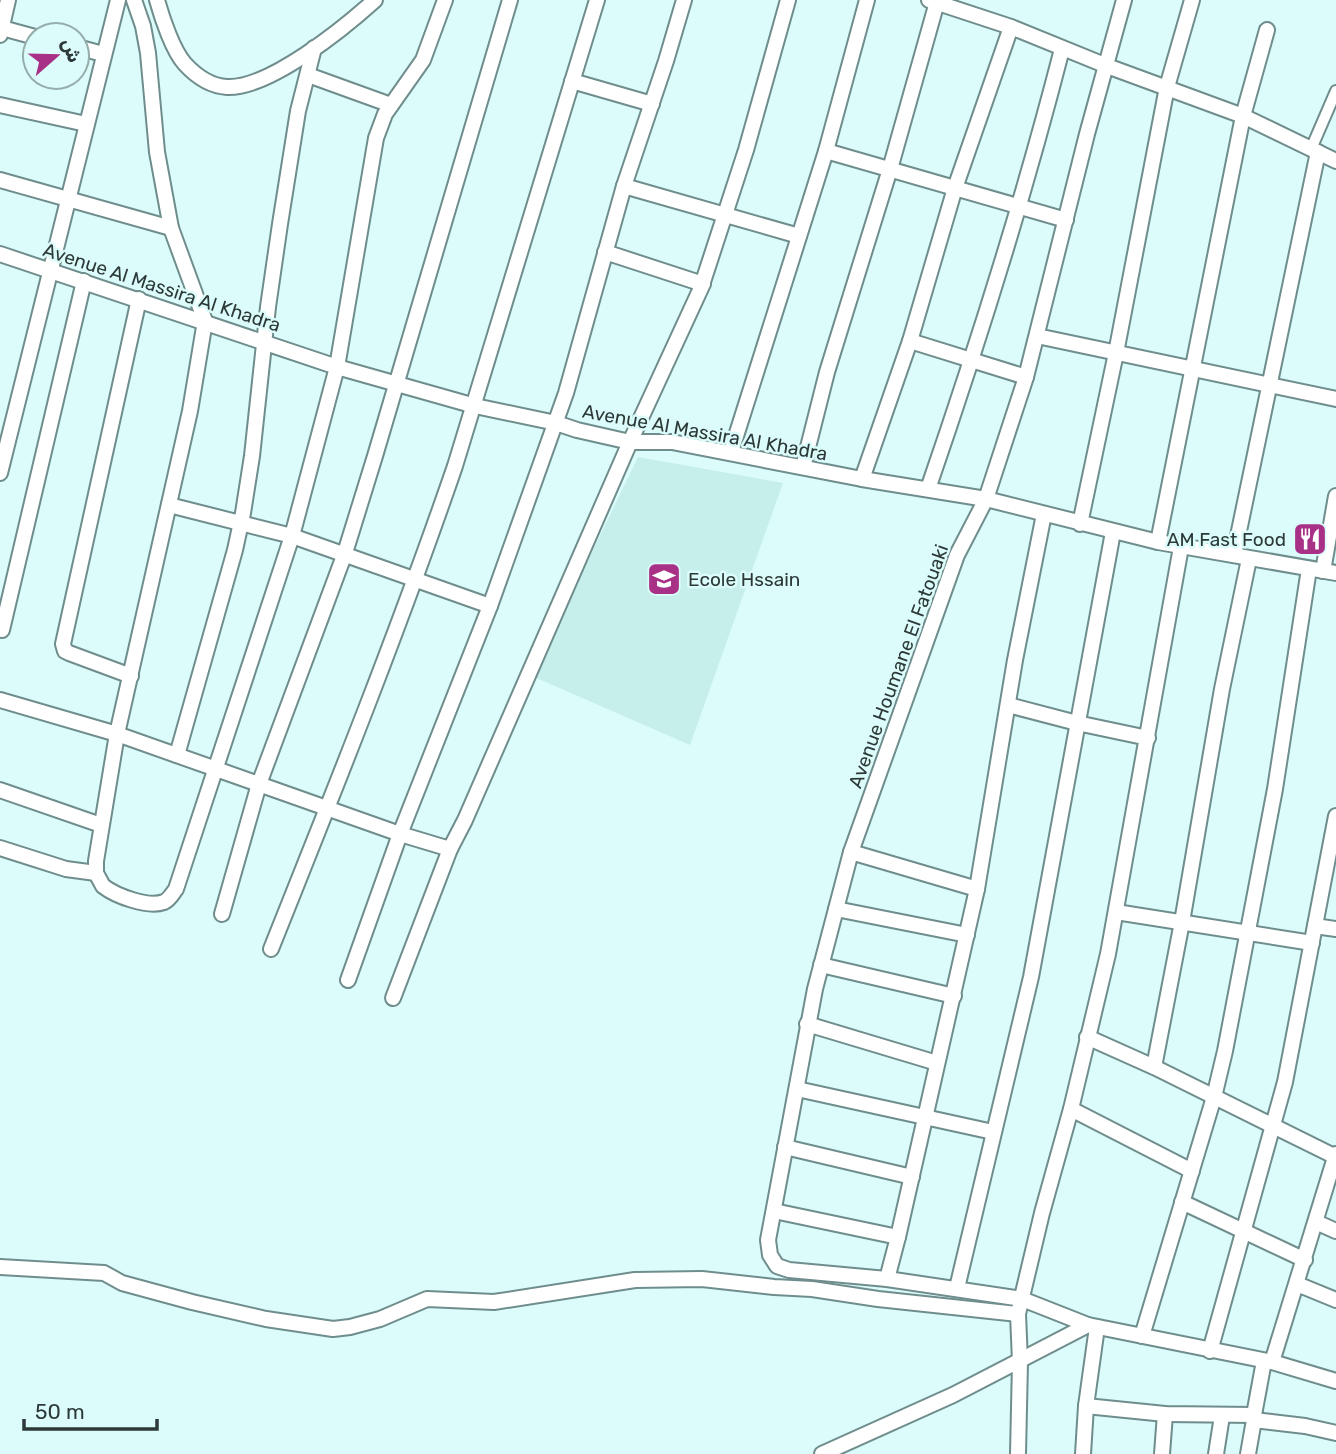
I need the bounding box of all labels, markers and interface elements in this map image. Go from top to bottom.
north arrow [21,21,91,91]
text: ش [57,35,86,66]
street label: Avenue Al Massira Al Khadra [40,238,283,337]
street label: Avenue Al Massira Al Khadra [581,400,829,465]
restaurant icon: AM Fast Food [1291,520,1329,558]
place label: AM Fast Food [1167,528,1286,551]
street label: Avenue Houmane El Fatouaki [844,541,953,791]
school or university icon: Ecole Hssain [645,560,683,598]
place label: Ecole Hssain [688,568,800,591]
scale bar [24,1388,158,1432]
text: 50 m [35,1399,85,1424]

